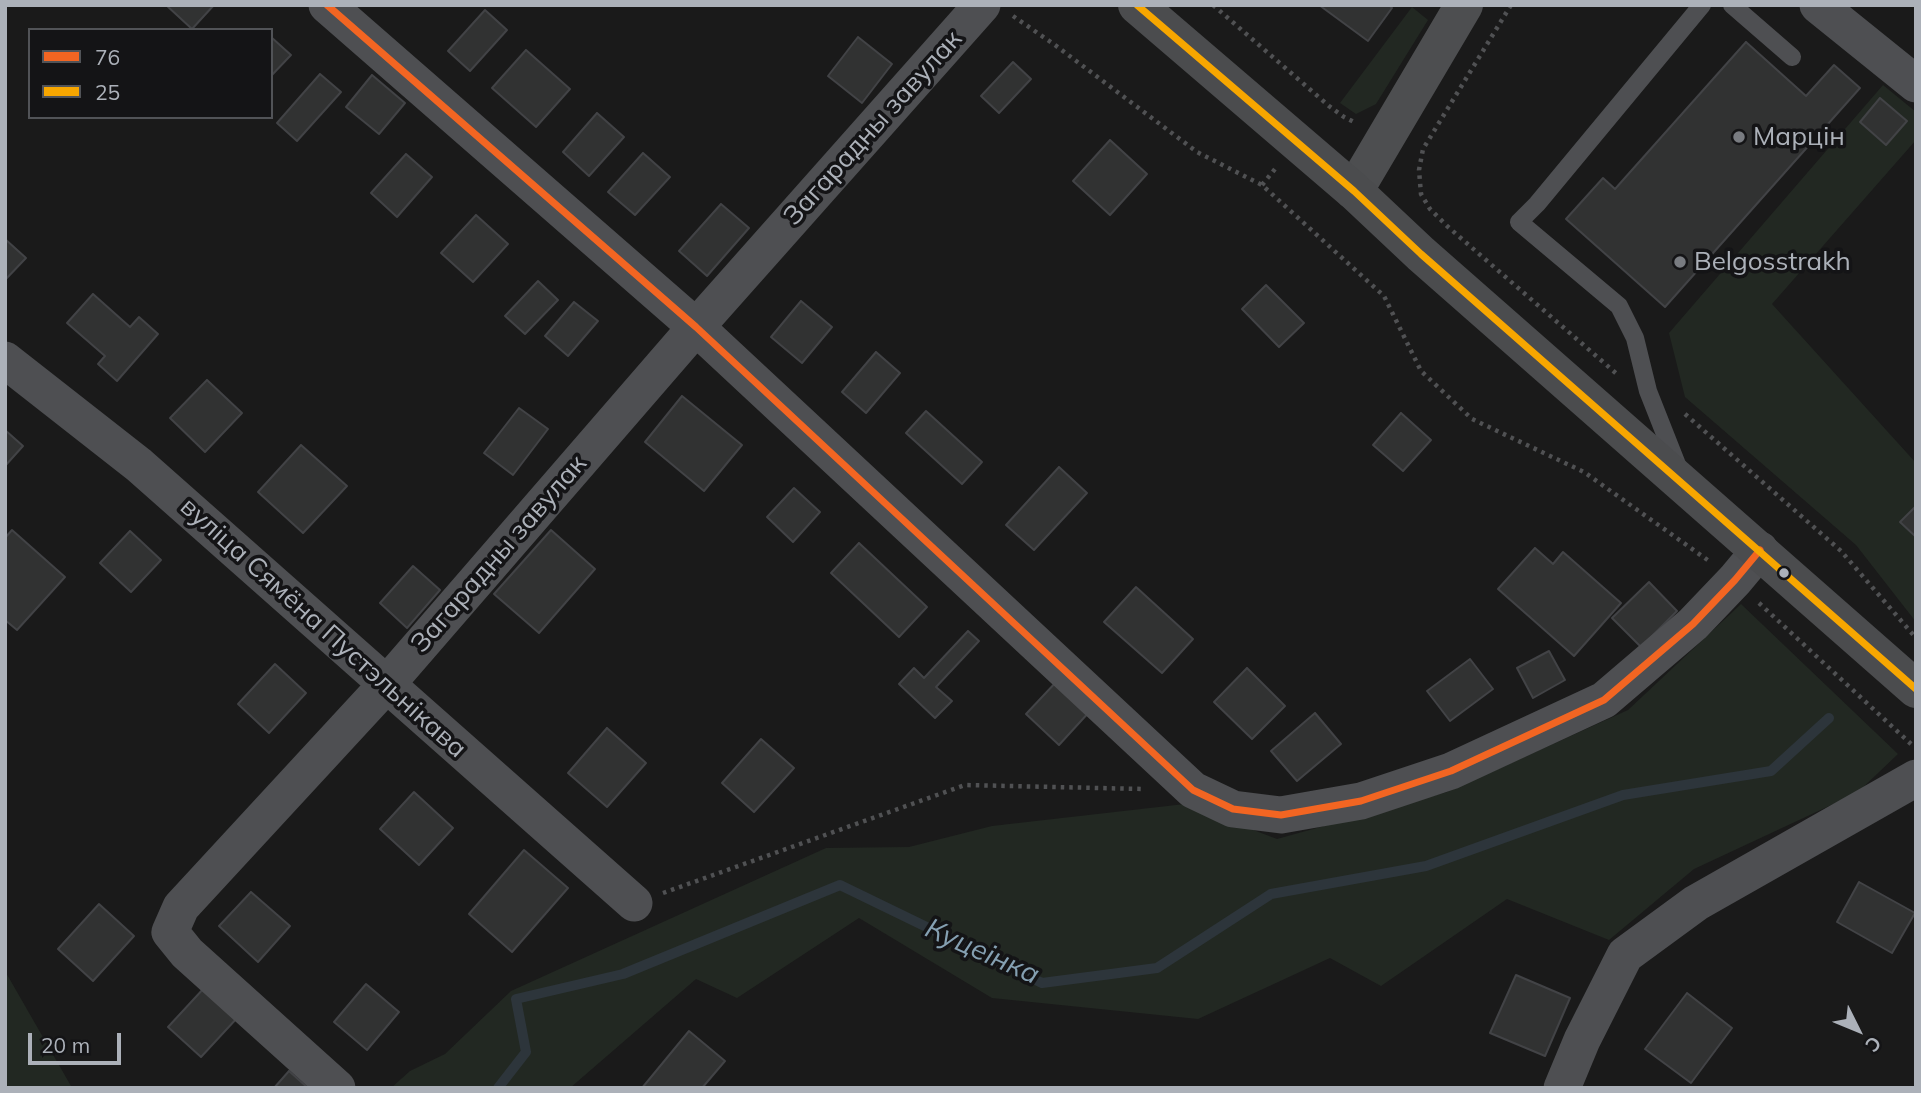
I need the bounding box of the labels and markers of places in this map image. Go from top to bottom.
place label: Марцін [1753,121,1845,153]
marker: Марцін [1731,129,1747,145]
place label: Belgosstrakh [1694,246,1851,278]
marker: Belgosstrakh [1672,254,1688,270]
unlabelled marker [1777,566,1791,580]

